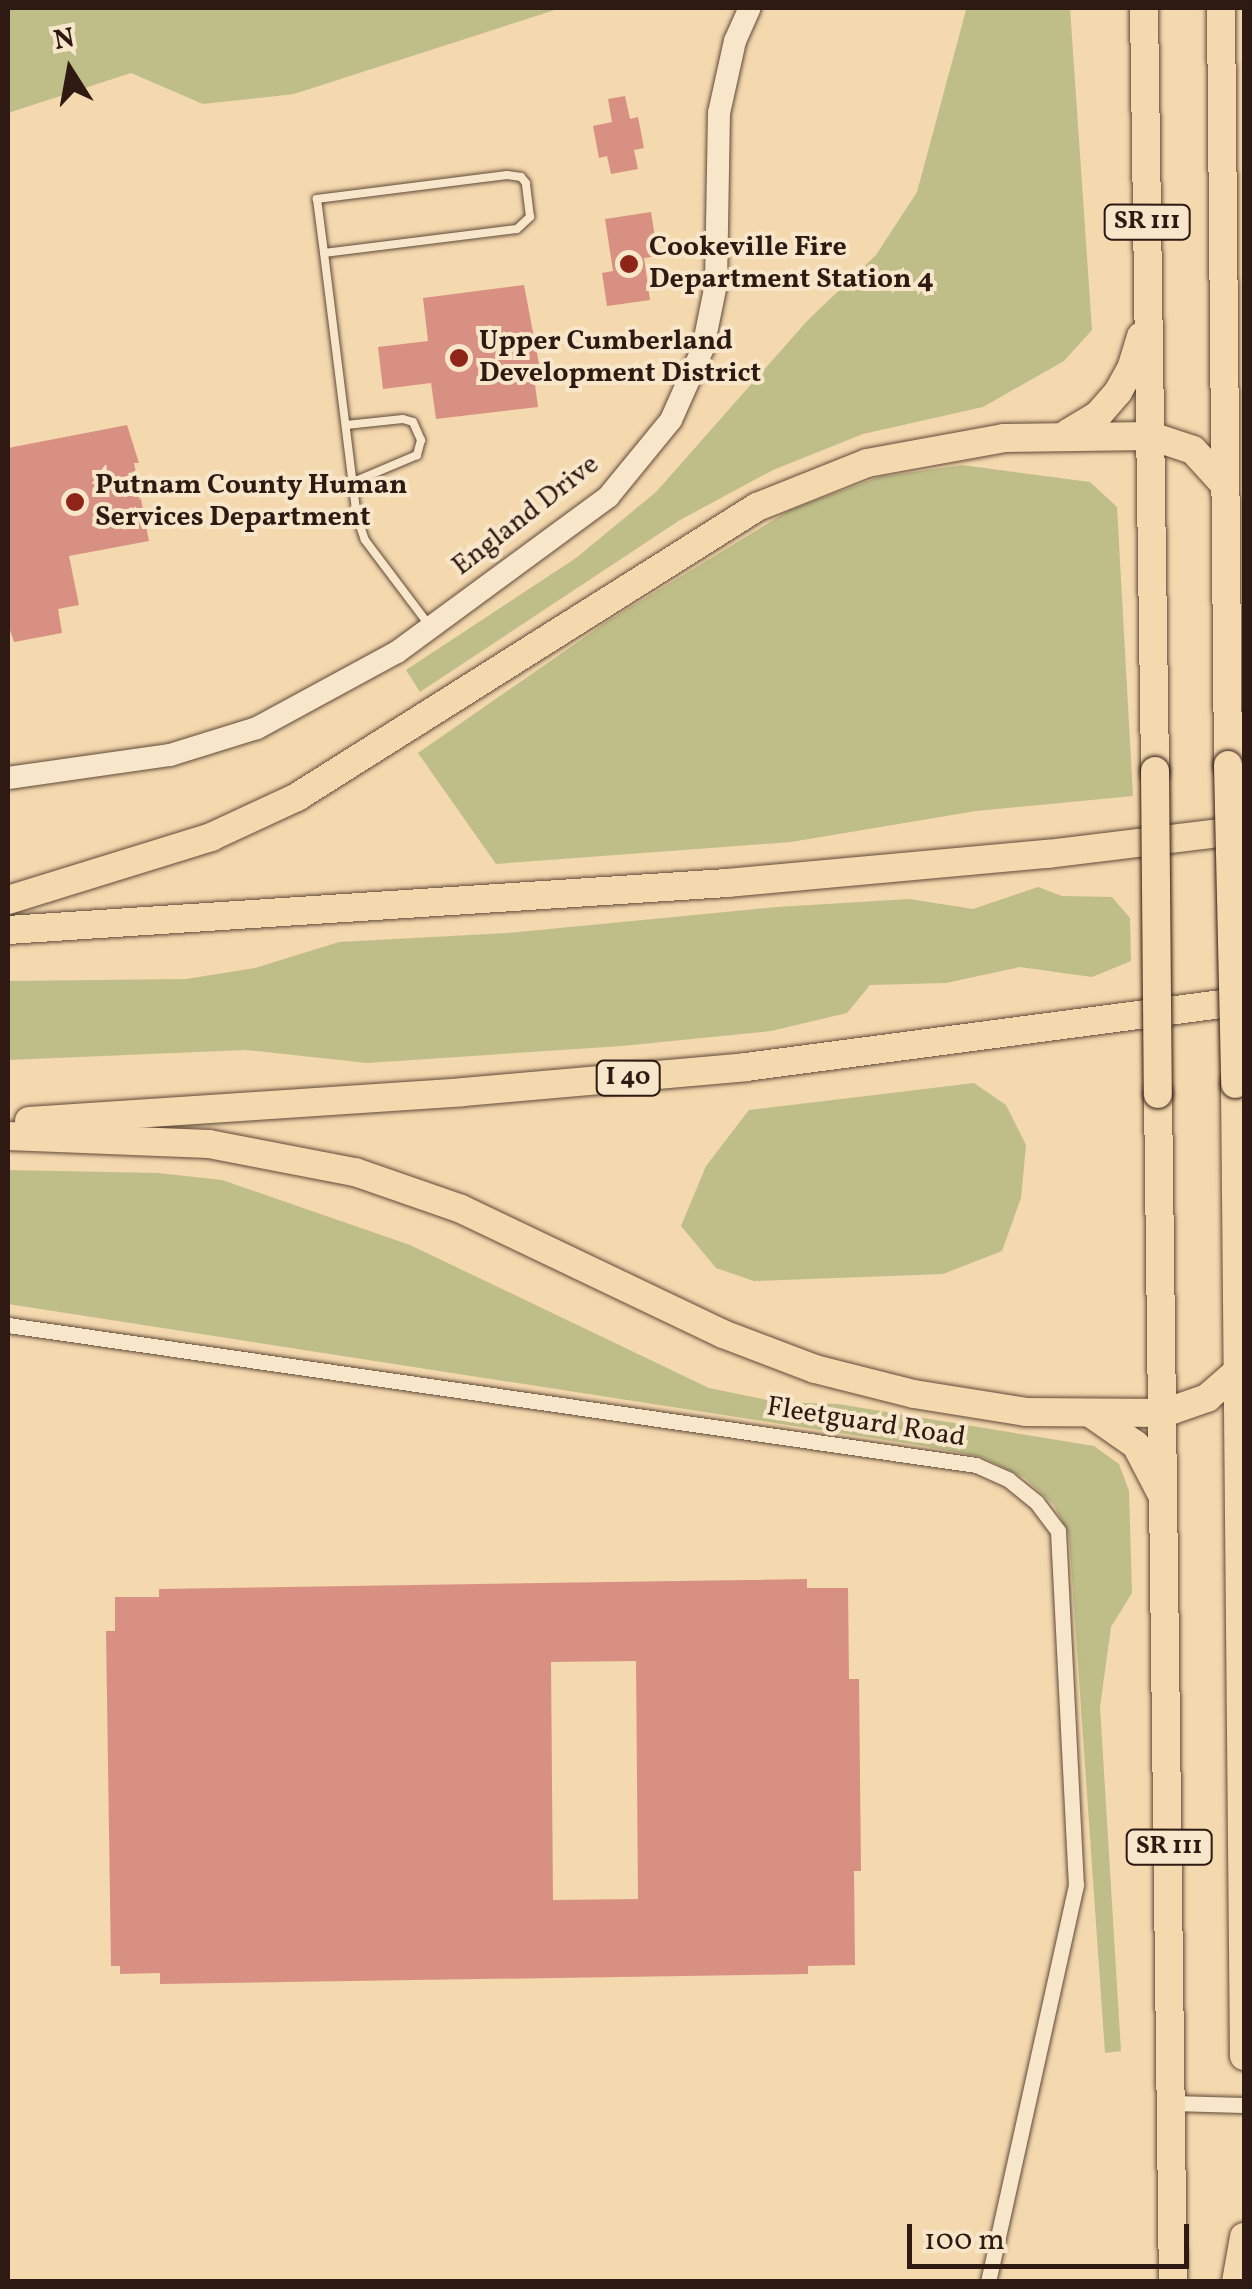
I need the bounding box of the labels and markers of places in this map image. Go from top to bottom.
place label: Cookeville Fire Department Station 4 [649,231,934,297]
marker: Cookeville Fire Department Station 4 [618,253,640,275]
place label: Upper Cumberland Development District [479,325,761,391]
marker: Upper Cumberland Development District [448,347,470,369]
place label: Putnam County Human Services Department [95,469,408,535]
marker: Putnam County Human Services Department [64,491,86,513]

